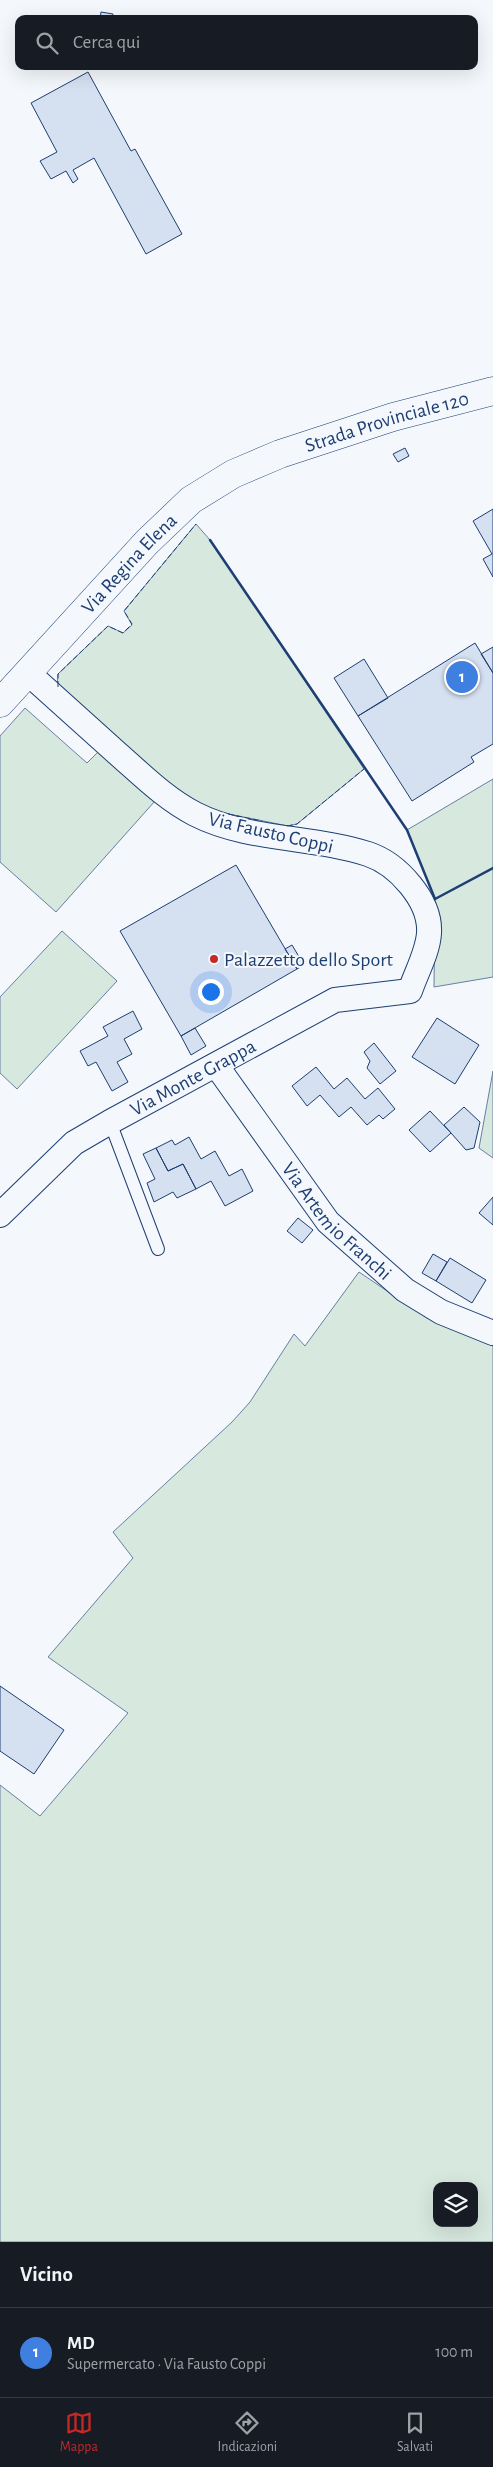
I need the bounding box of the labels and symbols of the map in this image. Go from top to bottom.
street label: Strada Provinciale 120 [303,389,471,456]
street label: Via Regina Elena [78,510,181,618]
pin: 1 [446,658,478,696]
street label: Via Fausto Coppi [206,809,335,857]
place label: Palazzetto dello Sport [224,950,394,970]
marker: Palazzetto dello Sport [208,953,220,965]
your location [198,979,224,1005]
street label: Via Monte Grappa [127,1036,259,1120]
street label: Via Artemio Franchi [278,1159,395,1284]

